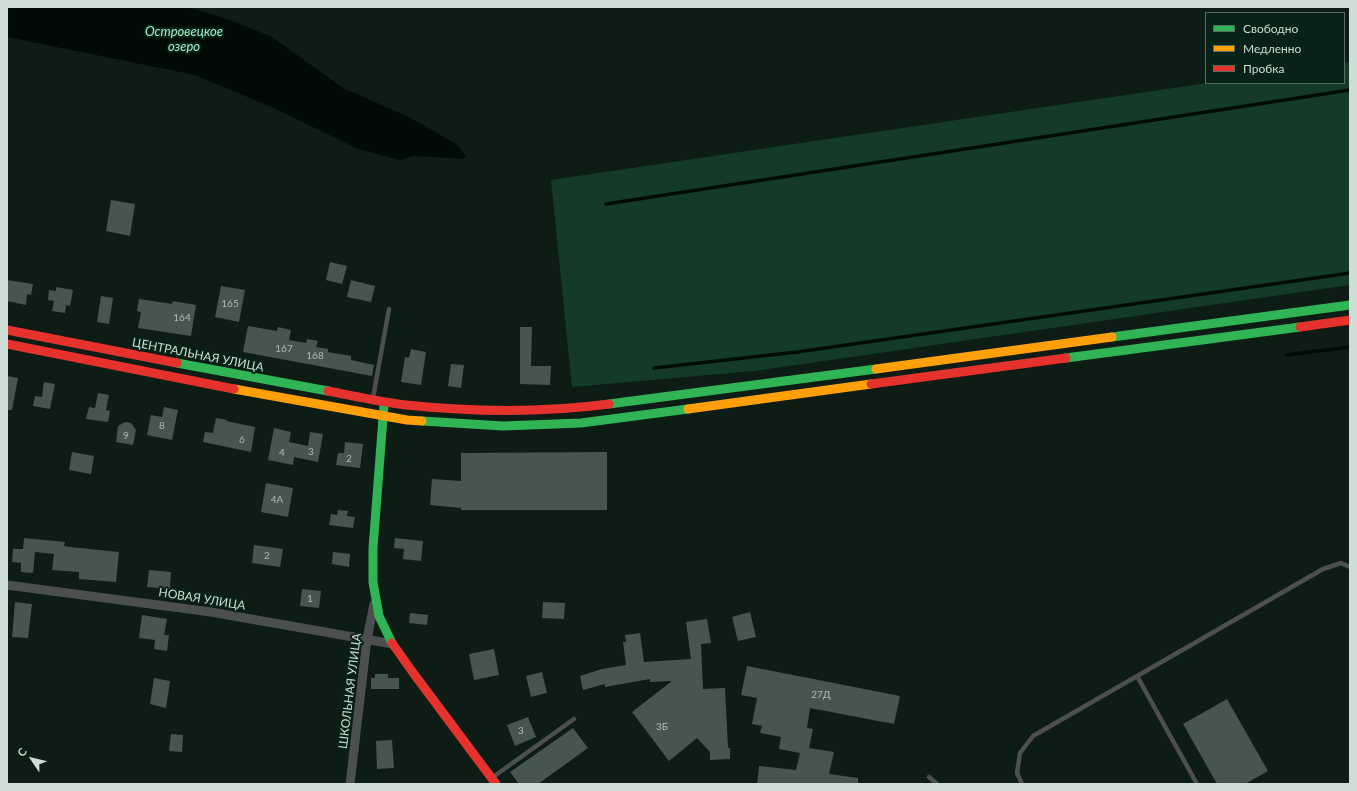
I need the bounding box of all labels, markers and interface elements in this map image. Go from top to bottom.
legend [1205,12,1345,84]
text: Свободно [1243,21,1298,36]
water label: Островецкое озеро [145,24,223,55]
text: Медленно [1243,41,1301,56]
text: Пробка [1243,61,1284,76]
house number: 165 [221,298,239,310]
house number: 164 [173,312,191,324]
street label: ЦЕНТРАЛЬНАЯ УЛИЦА [131,335,265,375]
house number: 167 [275,343,293,355]
house number: 168 [306,350,324,362]
house number: 8 [159,420,165,432]
house number: 9 [123,430,129,442]
house number: 6 [239,434,245,446]
house number: 3 [308,446,314,458]
house number: 4 [279,447,285,459]
house number: 2 [346,453,352,465]
house number: 4А [271,494,283,506]
house number: 2 [264,550,270,562]
street label: НОВАЯ УЛИЦА [158,585,246,613]
house number: 1 [307,593,313,605]
street label: ШКОЛЬНАЯ УЛИЦА [336,632,364,750]
house number: 27Д [811,689,831,701]
house number: 3Б [656,721,668,733]
house number: 3 [518,725,524,737]
north arrow [12,739,52,779]
text: С [14,745,29,759]

